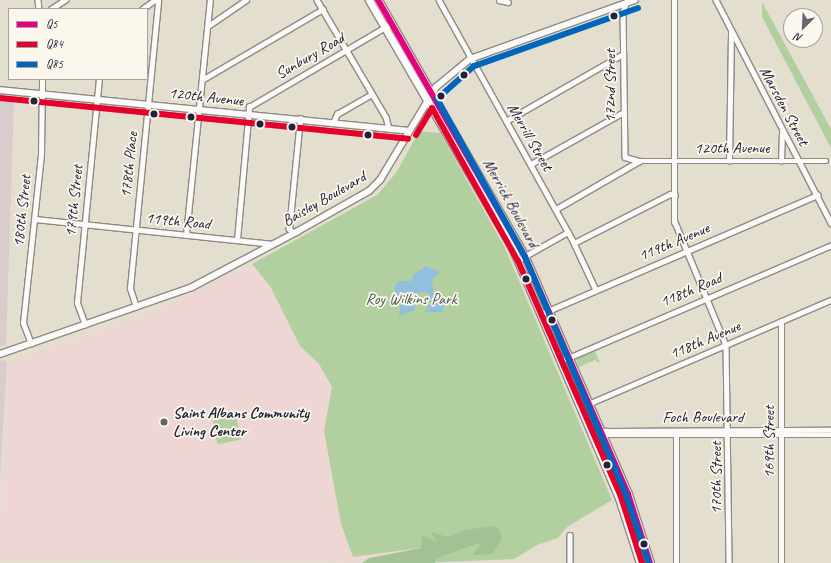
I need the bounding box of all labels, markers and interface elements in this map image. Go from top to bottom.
legend [8,8,148,80]
north arrow [783,8,823,48]
unlabelled marker [609,11,619,21]
text: Q5 [46,16,57,32]
street label: Sunbury Road [273,29,347,83]
text: N [793,30,804,46]
text: Q84 [46,36,63,52]
street label: 172nd Street [600,49,620,123]
text: Q85 [46,56,63,72]
street label: Marsden Street [755,63,813,149]
unlabelled marker [459,70,469,80]
street label: 120th Avenue [168,84,244,110]
unlabelled marker [436,91,446,101]
unlabelled marker [29,96,39,106]
street label: Merrill Street [503,100,557,174]
unlabelled marker [149,109,159,119]
unlabelled marker [186,112,196,122]
unlabelled marker [255,119,265,129]
unlabelled marker [287,122,297,132]
unlabelled marker [363,130,373,140]
street label: 178th Place [116,131,142,199]
street label: 120th Avenue [695,138,769,158]
street label: Merrick Boulevard [479,155,543,251]
street label: 179th Street [61,164,87,238]
street label: Baisley Boulevard [279,167,369,231]
street label: 180th Street [9,174,35,248]
street label: 119th Road [145,208,211,234]
street label: 119th Avenue [636,219,712,265]
street label: 118th Road [657,269,725,311]
unlabelled marker [521,274,531,284]
park label: Roy Wilkins Park [365,289,457,309]
unlabelled marker [547,315,557,325]
street label: 118th Avenue [667,317,743,363]
place label: Saint Albans Community Living Center [173,403,309,441]
street label: 169th Street [759,406,779,478]
street label: Foch Boulevard [662,407,744,427]
marker: Saint Albans Community Living Center [158,416,170,428]
street label: 170th Street [706,442,726,514]
unlabelled marker [602,460,612,470]
unlabelled marker [639,539,649,549]

